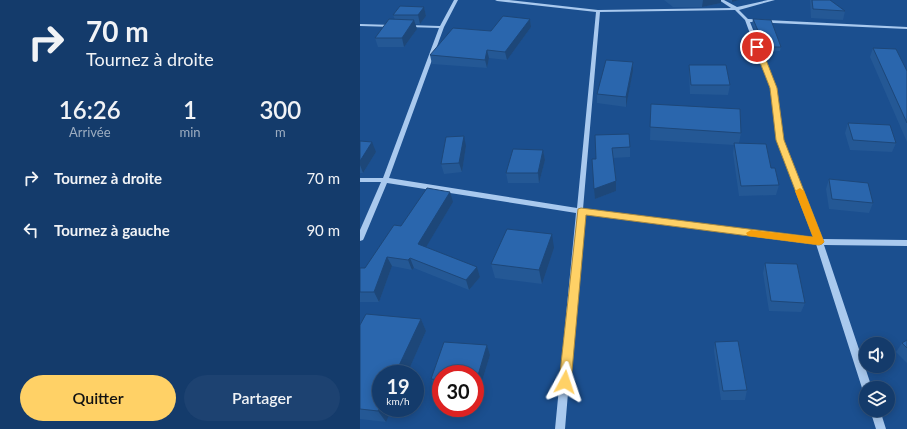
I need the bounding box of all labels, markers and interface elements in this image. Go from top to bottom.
text: 70 m [86,14,149,48]
icon: right [20,16,72,68]
pin [740,30,774,64]
icon: arrive [746,36,768,58]
text: Tournez à droite [86,48,214,70]
text: 16:26 [59,95,121,124]
text: 1 [183,95,197,124]
text: 300 [259,95,301,124]
text: Arrivée [69,124,111,140]
text: min [179,124,201,140]
text: m [275,124,286,140]
icon: right [20,167,42,189]
text: Tournez à droite [54,169,162,187]
text: 70 m [306,169,340,187]
icon: left [20,219,42,241]
text: Tournez à gauche [54,221,170,239]
text: 90 m [306,221,340,239]
map controls [859,337,895,417]
button: sound [859,337,895,373]
position arrow [544,361,586,403]
speed limit sign: 30 [432,365,484,417]
text: 19 [386,374,410,398]
button: Quitter [20,375,176,421]
button: Partager [184,375,340,421]
button: layers [859,381,895,417]
text: km/h [386,395,410,407]

